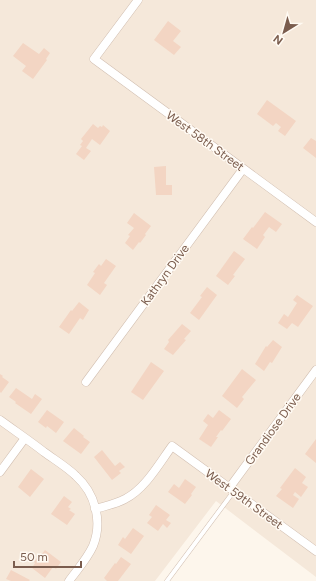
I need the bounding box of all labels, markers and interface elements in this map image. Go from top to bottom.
north arrow [264,12,304,52]
text: N [271,32,286,47]
street label: West 58th Street [163,108,247,174]
street label: Kathryn Drive [138,241,192,308]
street label: Grandiose Drive [242,390,304,468]
street label: West 59th Street [203,466,286,532]
scale bar [14,543,81,569]
text: 50 m [20,550,48,564]

